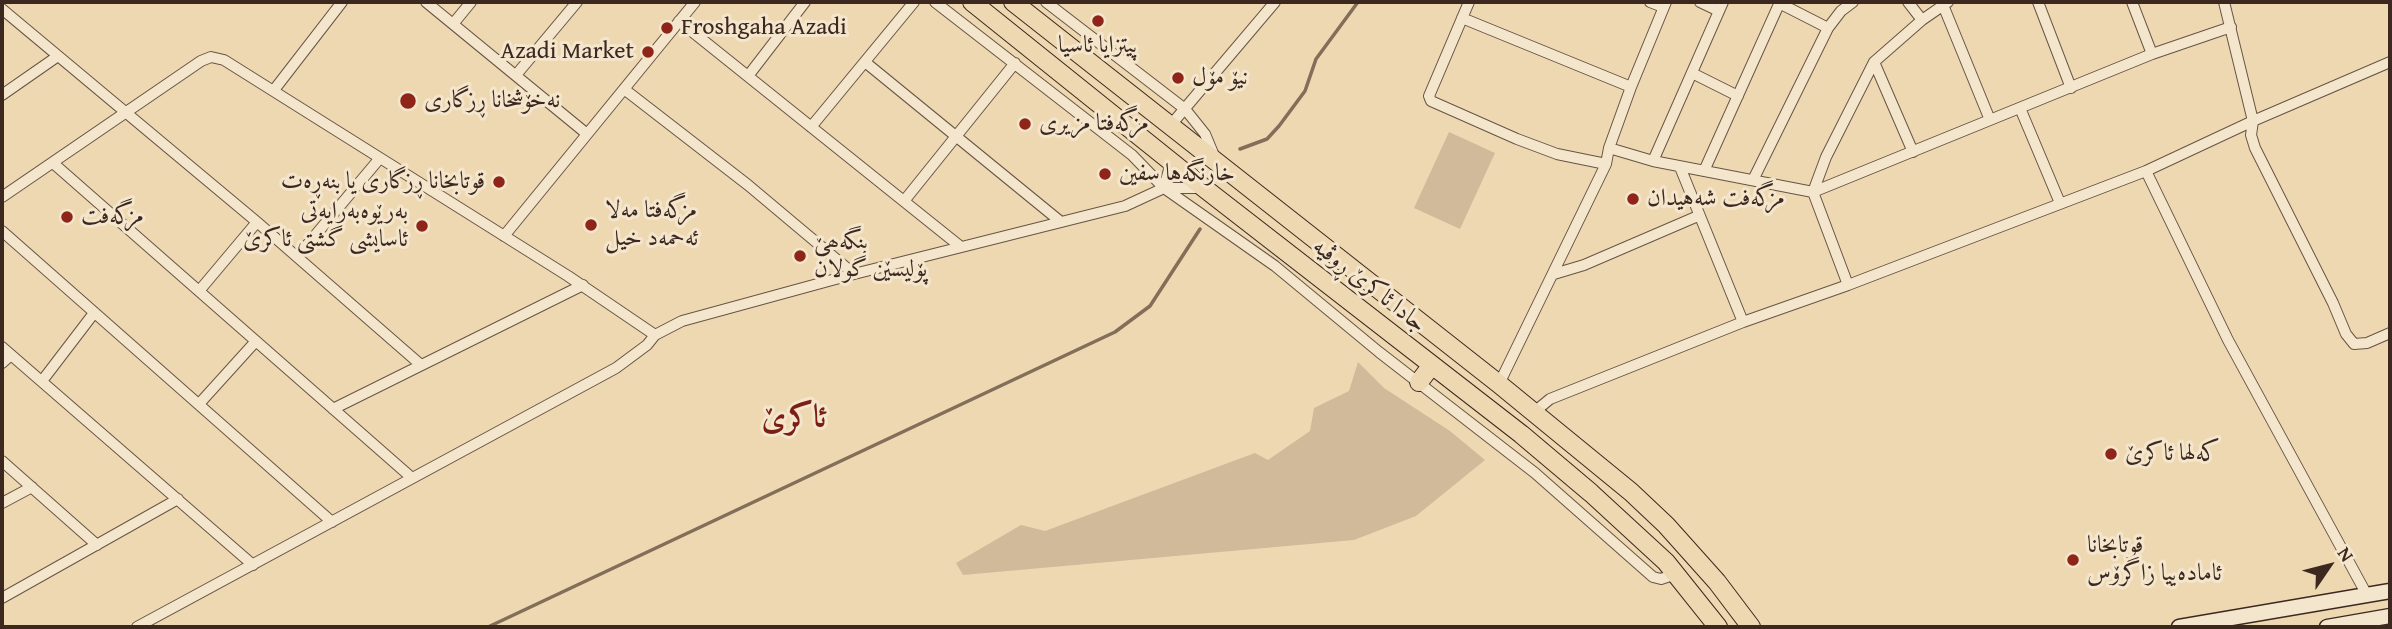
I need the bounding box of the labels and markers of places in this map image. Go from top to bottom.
marker: پیتزایا ئاسیا [1090,13,1106,29]
place label: Froshgaha Azadi [681,14,847,42]
marker: Froshgaha Azadi [659,20,675,36]
place label: پیتزایا ئاسیا [1058,32,1138,60]
place label: Azadi Market [500,38,634,66]
marker: Azadi Market [640,44,656,60]
place label: نیۆ مۆل [1192,64,1248,92]
marker: نیۆ مۆل [1170,70,1186,86]
place label: نەخۆشخانا ڕزگاری [424,87,560,115]
marker: نەخۆشخانا ڕزگاری [398,91,418,111]
place label: مزگەفتا مزیری [1039,110,1149,138]
marker: مزگەفتا مزیری [1017,116,1033,132]
place label: خارنگەها سفين [1119,160,1235,188]
marker: خارنگەها سفين [1097,166,1113,182]
place label: قوتابخانا ڕزگاری یا بنەڕەت [281,168,485,196]
marker: قوتابخانا ڕزگاری یا بنەڕەت [491,174,507,190]
place label: مزگەفت شه‌هيدان [1647,185,1785,213]
marker: مزگەفت شه‌هيدان [1625,191,1641,207]
place label: مزگەفتا مەلا ئەحمەد خیل [605,197,698,253]
place label: بەرێوەبەرایەتی ئاسایشی گشتی ئاکرێ [243,198,408,254]
place label: مزگەفت [81,203,144,231]
marker: مزگەفت [59,209,75,225]
marker: مزگەفتا مەلا ئەحمەد خیل [583,217,599,233]
marker: بەرێوەبەرایەتی ئاسایشی گشتی ئاکرێ [414,218,430,234]
place label: بنگە‌ھێ پۆلیسێن گولان [814,228,927,284]
marker: بنگە‌ھێ پۆلیسێن گولان [792,248,808,264]
place label: کەلها ئاکرێ [2125,440,2220,468]
marker: کەلها ئاکرێ [2103,446,2119,462]
place label: قوتابخانا ئامادەییا زاگرۆس [2087,532,2222,588]
marker: قوتابخانا ئامادەییا زاگرۆس [2065,552,2081,568]

